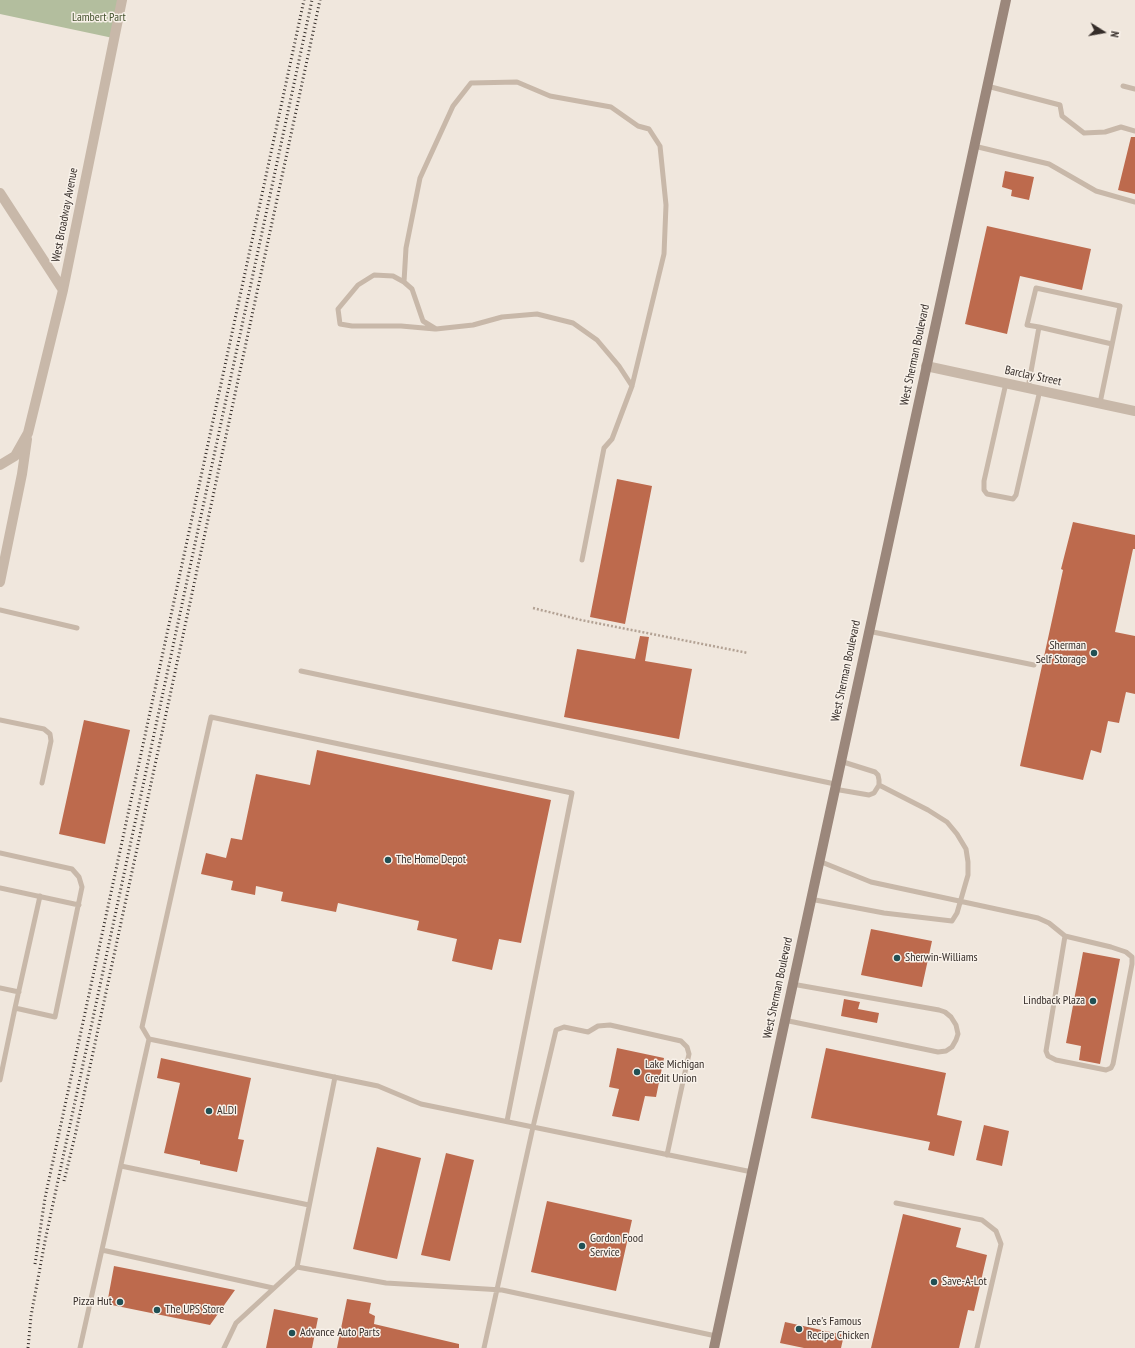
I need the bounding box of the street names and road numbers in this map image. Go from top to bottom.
street label: West Broadway Avenue [49,167,81,263]
street label: West Sherman Boulevard [897,303,933,407]
street label: Barclay Street [1003,363,1063,389]
street label: West Sherman Boulevard [828,619,864,723]
street label: West Sherman Boulevard [760,936,796,1040]

